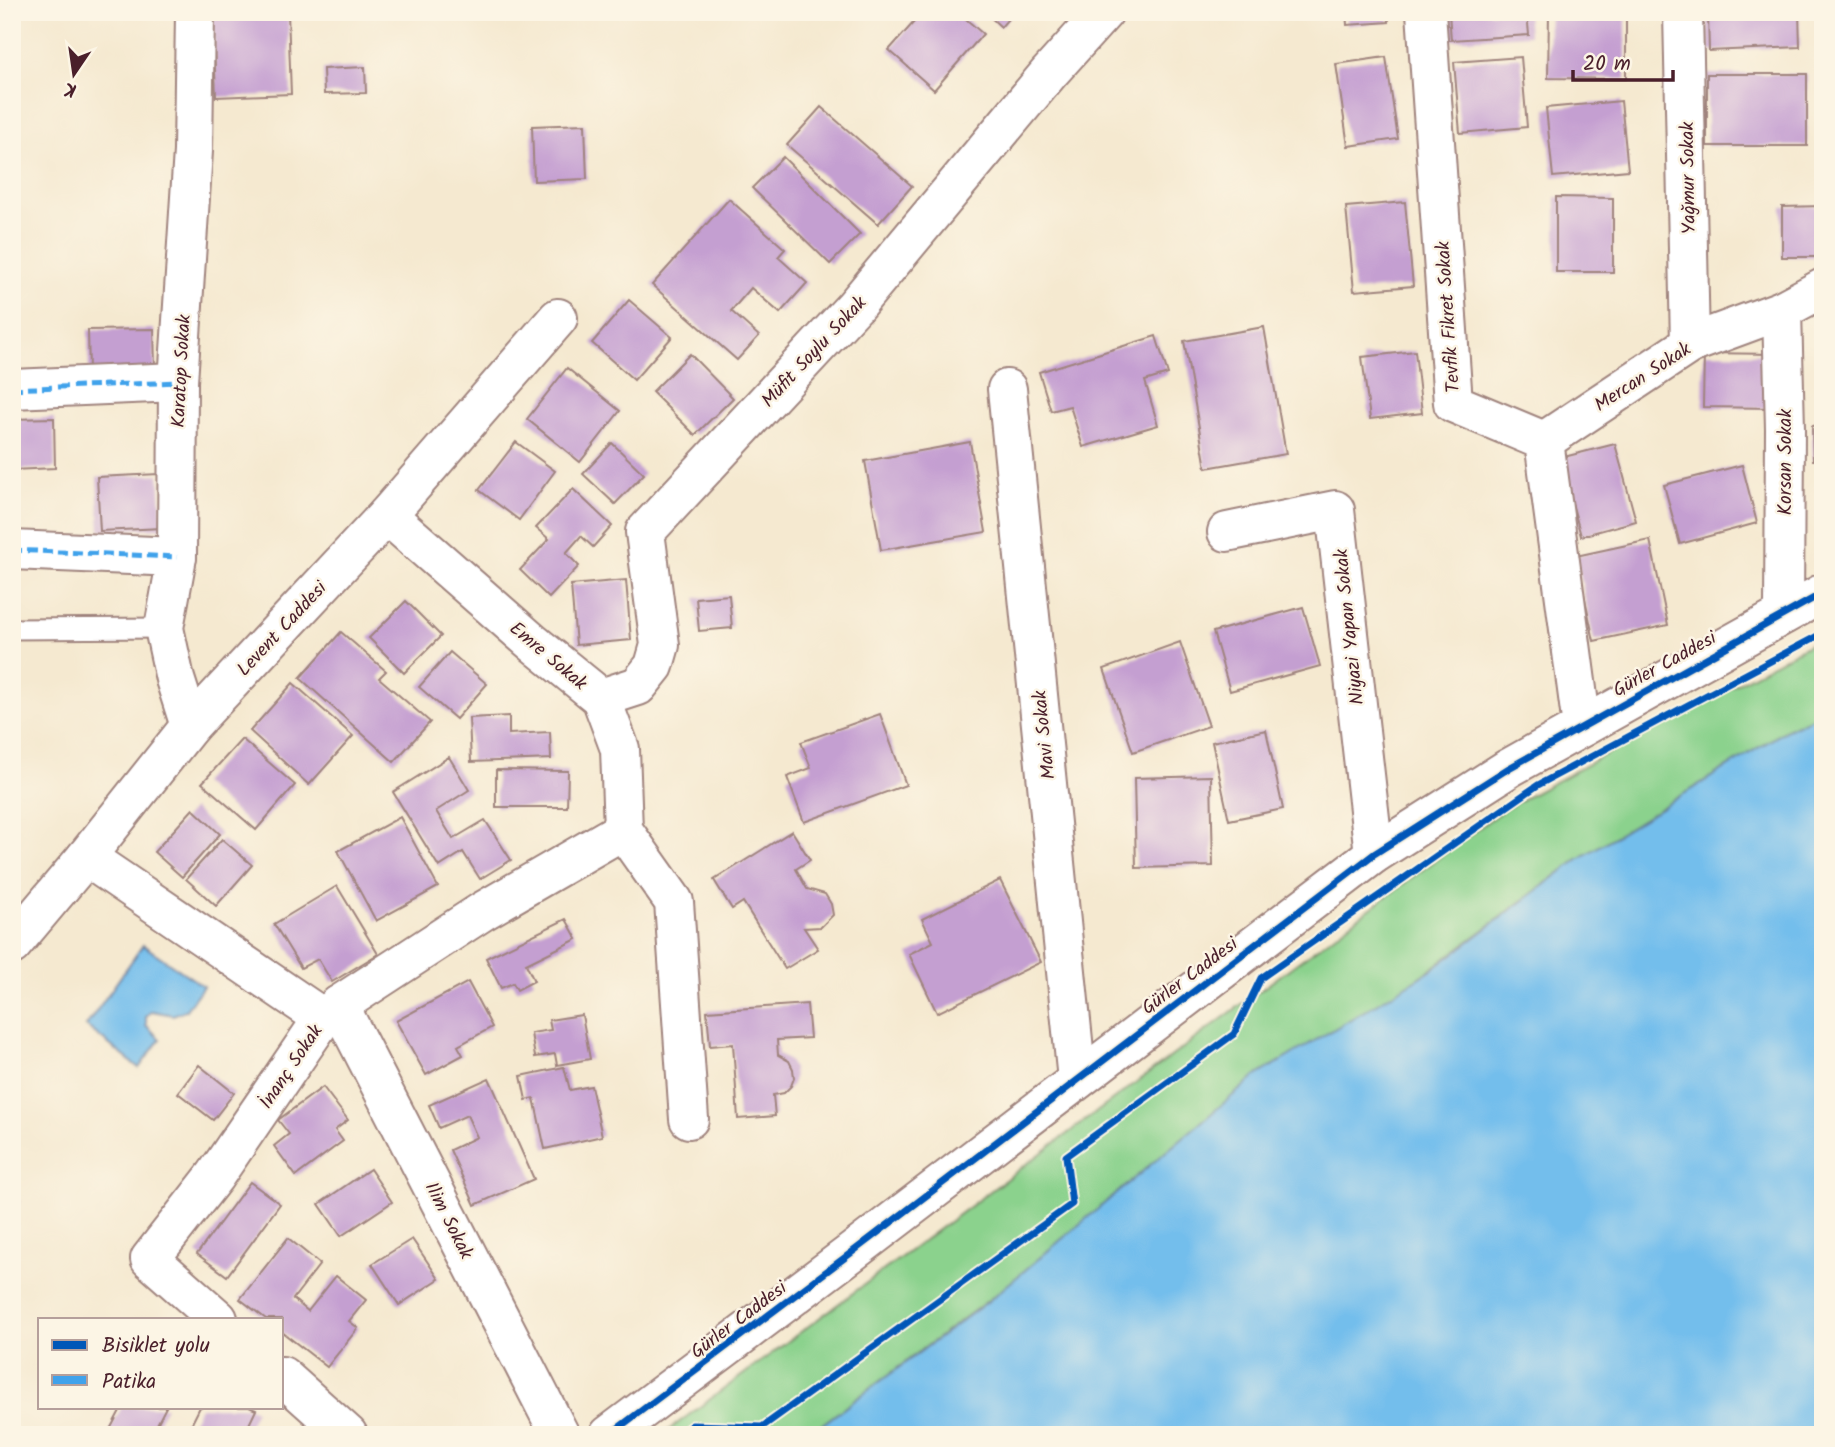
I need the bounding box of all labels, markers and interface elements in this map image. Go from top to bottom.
north arrow [38,38,108,108]
scale bar [1573,38,1672,82]
text: 20 m [1583,48,1631,81]
text: K [62,73,80,105]
street label: Yağmur Sokak [1673,121,1705,234]
street label: Tevfik Fikret Sokak [1429,240,1469,394]
street label: Müfit Soylu Sokak [755,290,874,415]
street label: Karatop Sokak [164,314,200,429]
street label: Mercan Sokak [1589,335,1698,420]
street label: Korsan Sokak [1771,409,1801,515]
street label: Niyazi Yapan Sokak [1327,547,1373,706]
street label: Levent Caddesi [230,574,336,684]
street label: Emre Sokak [502,615,593,698]
street label: Gürler Caddesi [1608,623,1724,706]
street label: Mavi Sokak [1025,689,1065,781]
street label: Gürler Caddesi [1135,929,1246,1023]
street label: İnanç Sokak [252,1019,331,1116]
street label: Ilim Sokak [416,1177,481,1265]
street label: Gürler Caddesi [684,1273,795,1367]
legend [38,1318,284,1408]
text: Bisiklet yolu [102,1330,210,1363]
text: Patika [102,1366,156,1399]

